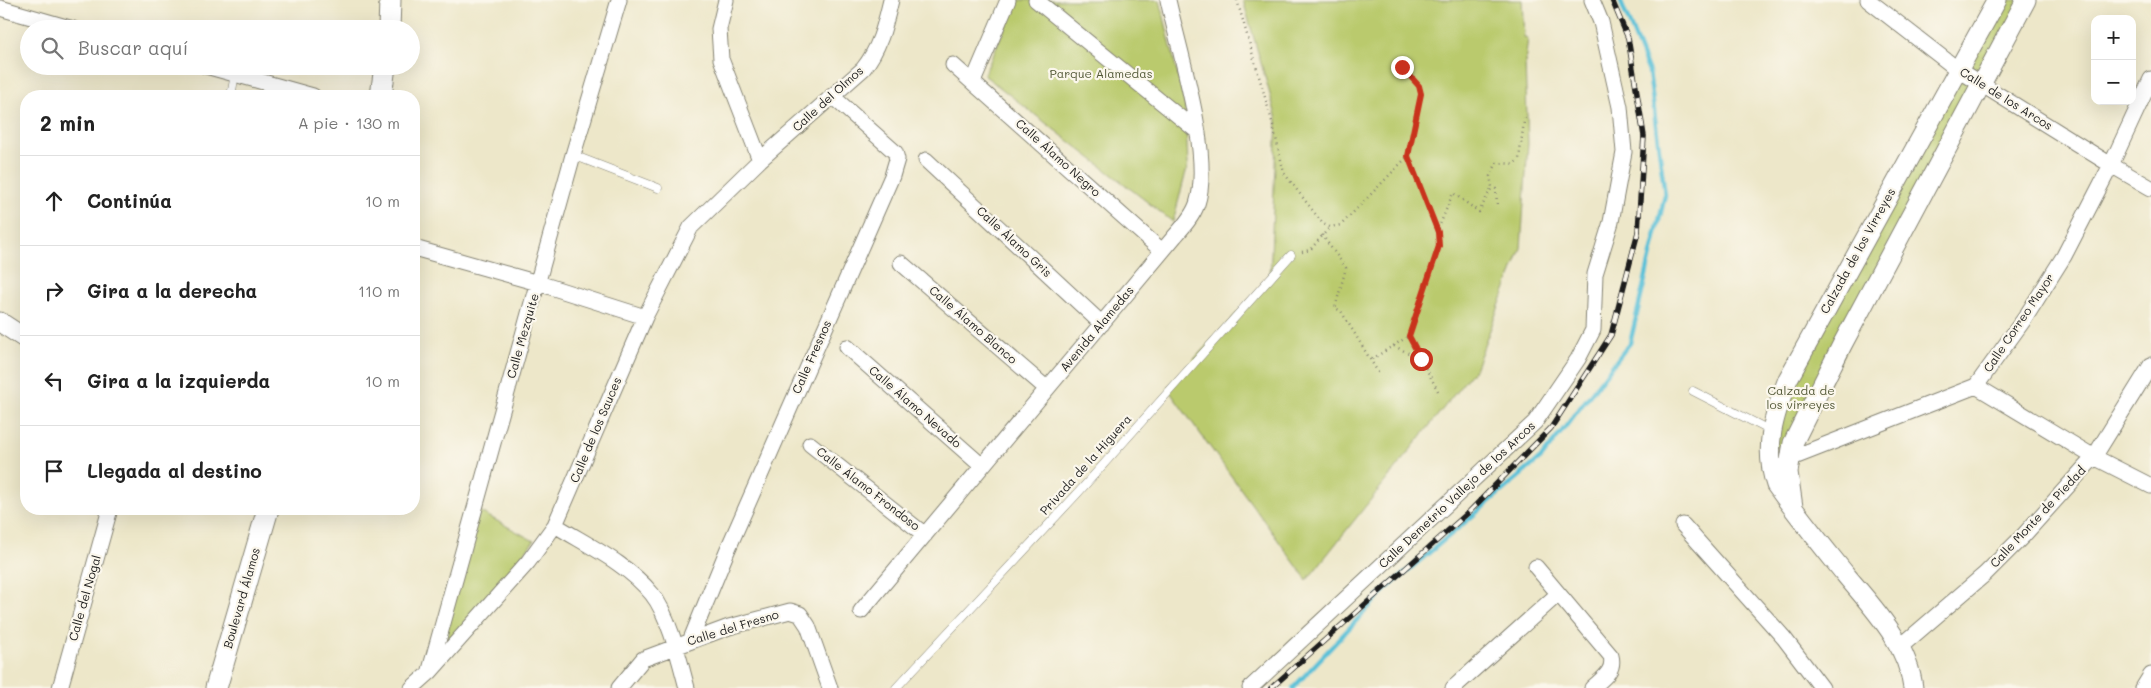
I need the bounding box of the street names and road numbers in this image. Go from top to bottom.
street label: Calle del Olmos [788,62,866,134]
street label: Calle de los Arcos [1957,63,2056,133]
street label: Calle Álamo Negro [1013,115,1105,200]
street label: Calzada de los Virreyes [1816,185,1898,316]
street label: Calle Álamo Gris [974,202,1056,280]
street label: Calle Correo Mayor [1979,270,2057,375]
street label: Calle Álamo Blanco [926,282,1021,367]
street label: Avenida Alamedas [1056,282,1137,374]
street label: Calle Mezquite [502,291,542,380]
street label: Calle Fresnos [788,317,835,396]
street label: Calle Álamo Nevado [866,362,965,451]
street label: Calle de los Sauces [566,374,625,485]
street label: Privada de la Higuera [1036,411,1135,518]
street label: Calle Demetrio Vallejo de los Arcos [1375,417,1538,571]
street label: Calle Álamo Frondoso [814,443,924,534]
street label: Calle Monte de Piedad [1986,462,2089,570]
street label: Boulevard Álamos [219,545,263,650]
street label: Calle del Nogal [64,553,104,643]
street label: Calle del Fresno [685,606,780,649]

